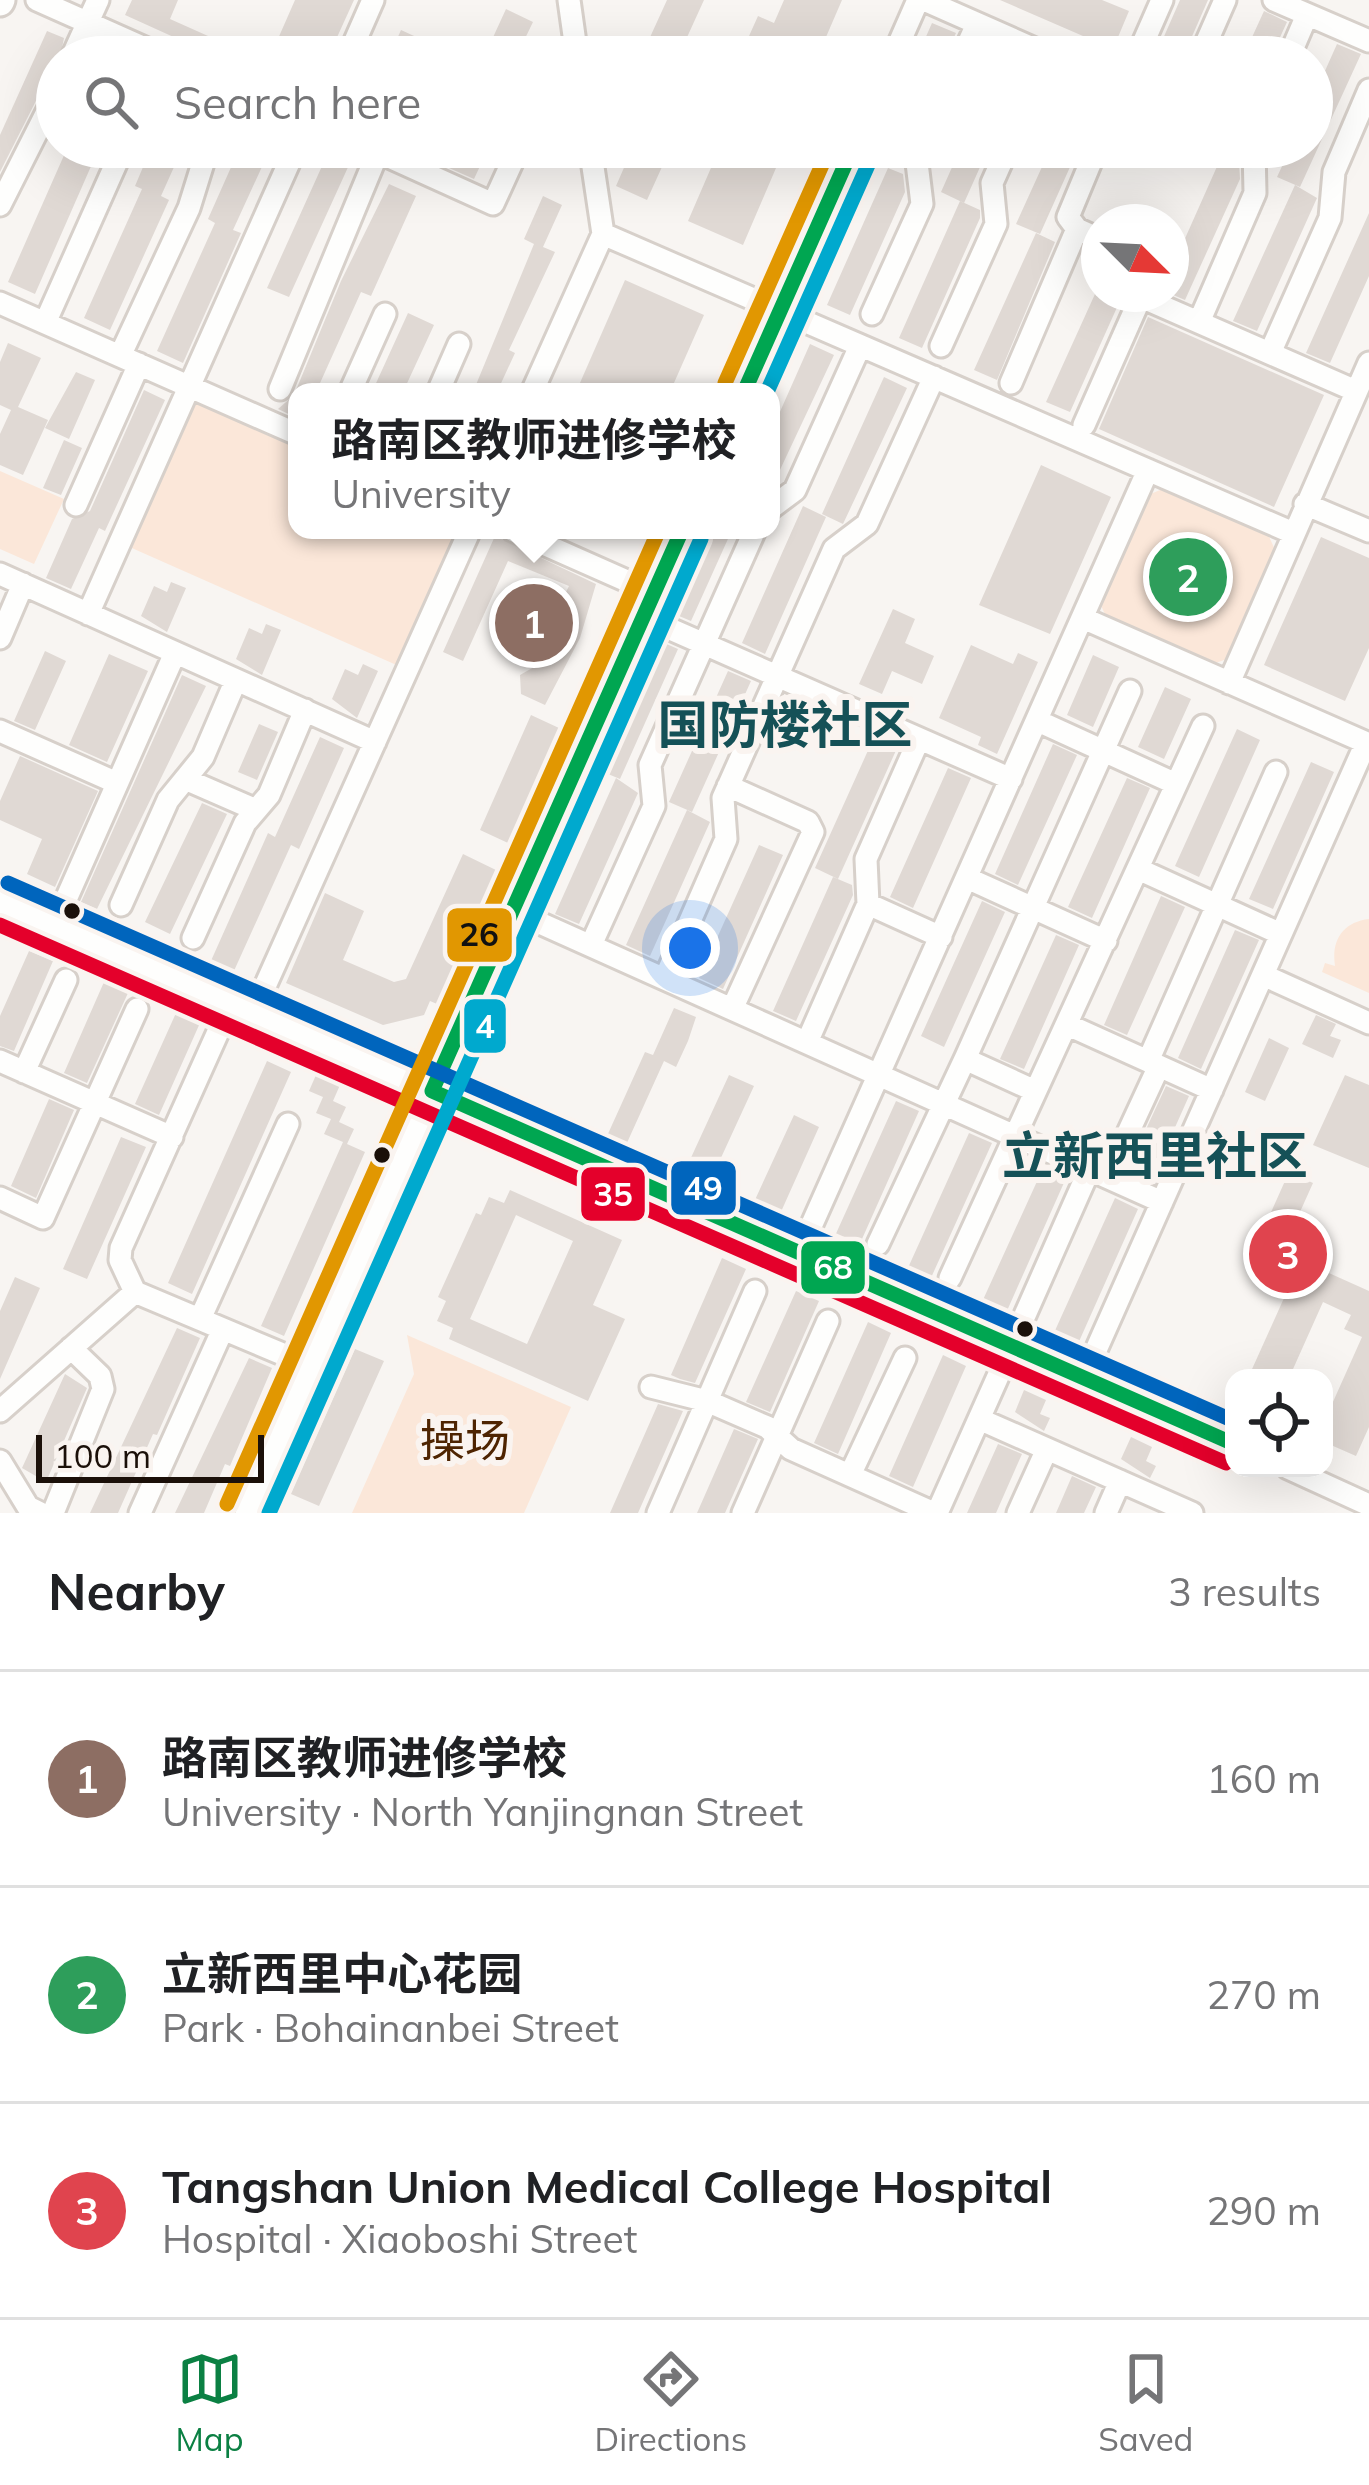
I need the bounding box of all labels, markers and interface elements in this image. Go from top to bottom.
search box [36,36,1333,168]
icon: search [78,69,144,135]
text: Search here [174,74,421,130]
north arrow [1081,204,1189,312]
popup [288,383,780,539]
text: 路南区教师进修学校 [331,411,737,467]
text: University [331,469,511,518]
pin: 2 [1149,532,1227,622]
pin: 1 [495,578,573,668]
district label: 国防楼社区 [657,692,913,756]
unlabelled marker [61,900,83,922]
line badge: 26 [445,906,514,964]
text: 26 [459,913,499,954]
your location [660,918,720,978]
line badge: 4 [462,997,508,1055]
text: 4 [475,1005,495,1046]
district label: 立新西里社区 [1002,1123,1308,1187]
unlabelled marker [371,1144,393,1166]
line badge: 49 [669,1159,738,1217]
line badge: 35 [579,1165,647,1223]
text: 49 [683,1167,723,1208]
text: 35 [593,1173,633,1214]
pin: 3 [1249,1209,1327,1299]
line badge: 68 [799,1239,867,1296]
text: 68 [813,1246,853,1287]
unlabelled marker [1014,1318,1036,1340]
map controls [1225,1369,1333,1477]
button: locate [1225,1369,1333,1477]
park label: 操场 [420,1412,510,1468]
scale bar [36,1429,264,1482]
text: 100 m [54,1435,151,1476]
text: Nearby [48,1559,225,1623]
text: 3 results [1168,1567,1321,1616]
text: 路南区教师进修学校 [162,1729,567,1785]
text: 1 [75,1754,99,1803]
text: 160 m [1206,1754,1321,1803]
text: University · North Yanjingnan Street [162,1787,803,1836]
text: 立新西里中心花园 [162,1945,522,2001]
text: 2 [75,1970,99,2019]
text: 270 m [1206,1970,1321,2019]
text: Park · Bohainanbei Street [162,2003,619,2052]
text: Tangshan Union Medical College Hospital [162,2158,1052,2214]
text: 3 [75,2186,99,2235]
text: 290 m [1206,2186,1321,2235]
text: Hospital · Xiaoboshi Street [162,2214,637,2263]
tab: Map [176,2346,243,2459]
tab: Directions [595,2346,747,2459]
tab: Saved [1098,2346,1193,2459]

